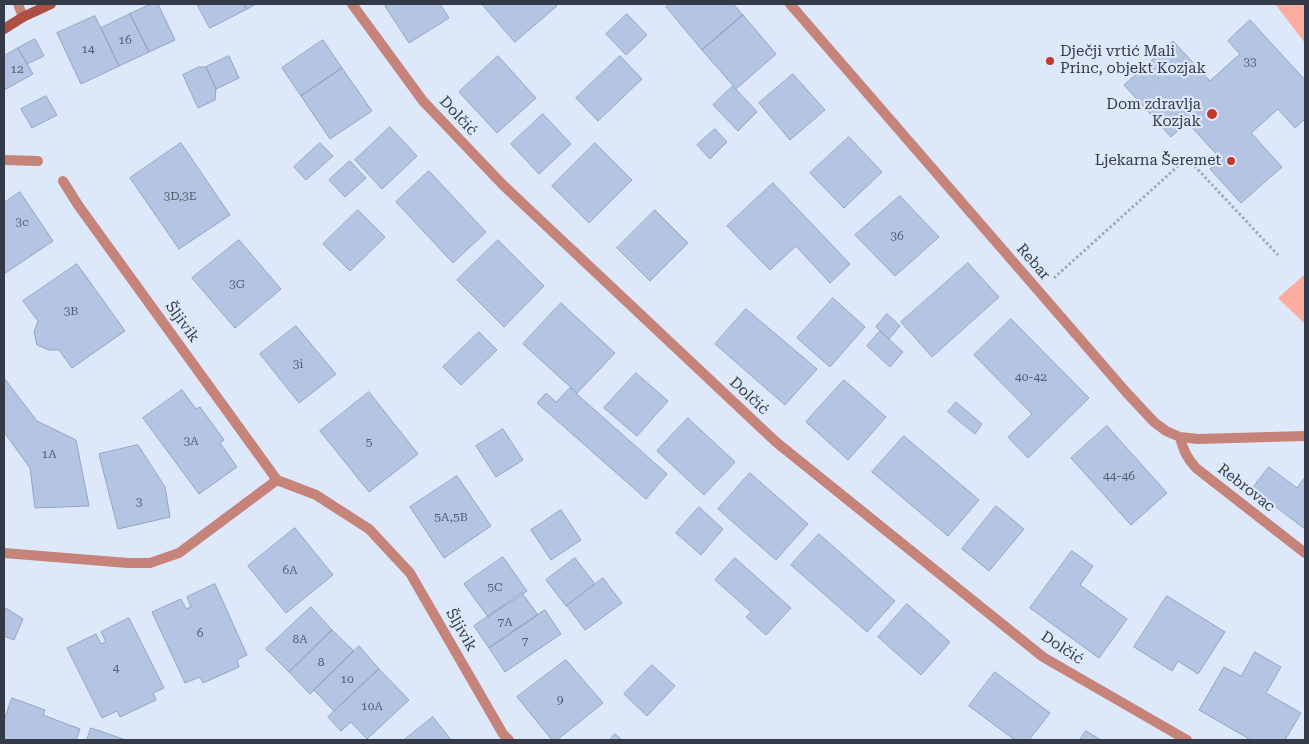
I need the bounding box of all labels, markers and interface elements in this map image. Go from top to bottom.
house number: 16 [118,33,132,47]
house number: 14 [81,42,95,56]
place label: Dječji vrtić Mali Princ, objekt Kozjak [1060,43,1206,78]
marker: Dječji vrtić Mali Princ, objekt Kozjak [1044,55,1056,67]
house number: 33 [1243,55,1257,69]
house number: 12 [10,62,24,76]
street label: Dolčić [435,93,481,139]
place label: Dom zdravlja Kozjak [1106,96,1201,131]
marker: Dom zdravlja Kozjak [1205,107,1219,121]
place label: Ljekarna Šeremet [1095,152,1221,170]
marker: Ljekarna Šeremet [1225,155,1237,167]
house number: 3D,3E [164,189,196,203]
house number: 3c [15,215,29,229]
house number: 36 [890,229,904,243]
street label: Rebar [1012,240,1054,284]
house number: 3G [229,277,245,291]
street label: Šljivik [161,298,203,346]
house number: 3B [64,304,78,318]
house number: 3i [293,357,303,371]
house number: 40-42 [1015,370,1047,384]
street label: Dolčić [726,373,772,419]
house number: 3A [183,434,199,448]
house number: 5 [366,435,372,449]
house number: 1A [41,447,57,461]
street label: Rebrovac [1214,460,1278,516]
house number: 44-46 [1103,469,1135,483]
house number: 3 [136,495,142,509]
house number: 5A,5B [434,510,468,524]
house number: 6A [282,563,298,577]
house number: 5C [487,580,503,594]
street label: Šljivik [442,605,480,655]
house number: 7A [497,615,513,629]
house number: 6 [197,626,203,640]
street label: Dolčić [1037,628,1087,668]
house number: 8A [292,632,308,646]
house number: 7 [522,634,528,648]
house number: 8 [318,655,324,669]
house number: 4 [113,661,119,675]
house number: 10 [340,672,354,686]
house number: 9 [557,693,563,707]
house number: 10A [361,699,383,713]

